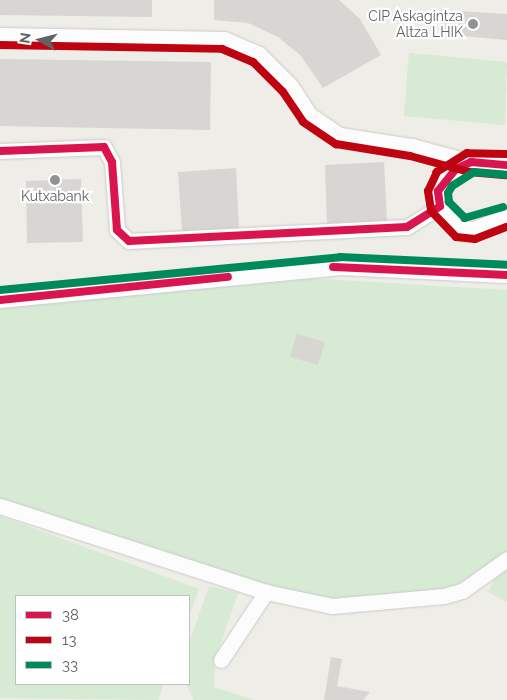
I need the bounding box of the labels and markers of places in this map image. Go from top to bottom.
place label: CIP Askagintza Altza LHIK [367,8,463,40]
marker: CIP Askagintza Altza LHIK [467,18,479,30]
marker: Kutxabank [49,174,61,186]
place label: Kutxabank [21,188,89,204]

